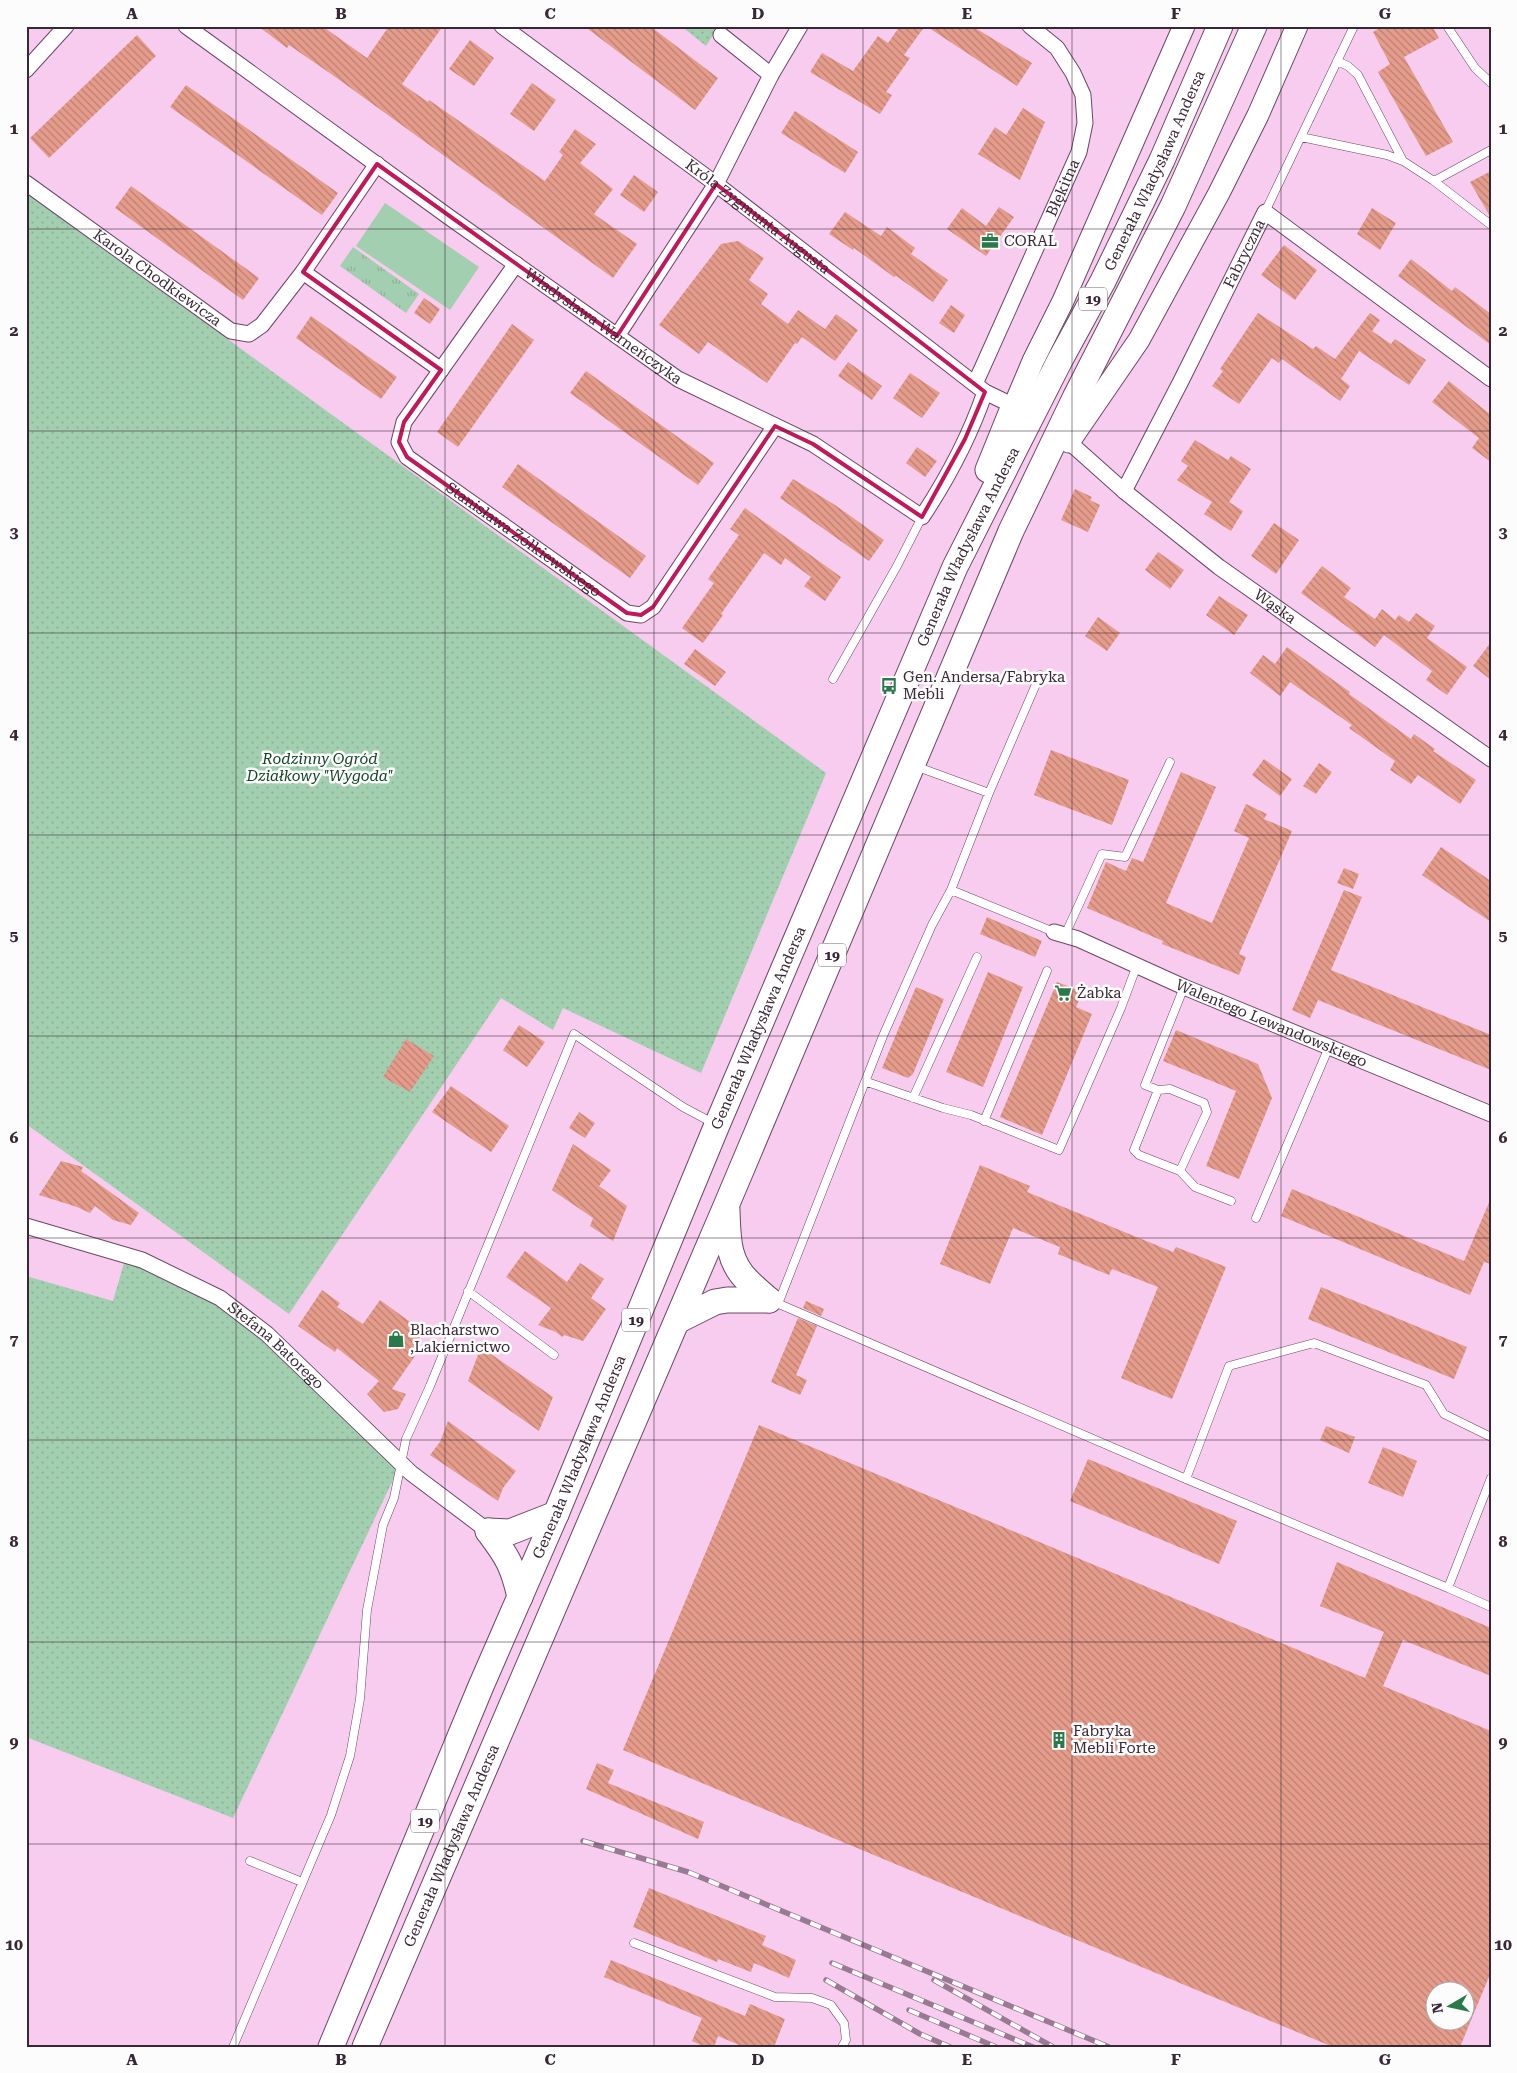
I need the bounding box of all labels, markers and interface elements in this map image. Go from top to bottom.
text: A [126,4,138,23]
text: B [335,4,347,23]
text: C [544,4,556,23]
text: D [752,4,765,23]
text: E [962,4,972,23]
text: F [1171,4,1181,23]
text: G [1379,4,1392,23]
street label: Generała Władysława Andersa [1100,68,1209,274]
text: 1 [10,119,19,138]
text: 1 [1499,119,1508,138]
street label: Króla Zygmunta Augusta [682,155,834,278]
street label: Błękitna [1042,156,1084,219]
street label: Fabryczna [1220,216,1269,291]
street label: Karola Chodkiewicza [90,226,225,330]
office icon: CORAL [980,231,1000,251]
place label: CORAL [1004,232,1057,250]
street label: Władysława Warneńczyka [521,264,685,388]
road number: 19 [1079,288,1107,310]
text: 2 [10,321,19,340]
text: 2 [1499,321,1508,340]
street label: Generała Władysława Andersa [913,444,1023,649]
street label: Stanisława Żółkiewskiego [442,478,605,601]
text: 3 [10,523,19,542]
text: 3 [1499,523,1508,542]
street label: Wąska [1251,586,1300,628]
place label: Gen. Andersa/Fabryka Mebli [903,668,1065,703]
bus stop icon: Gen. Andersa/Fabryka Mebli [879,676,899,696]
text: 4 [10,724,19,743]
text: 4 [1499,724,1508,743]
park label: Rodzinny Ogród Działkowy "Wygoda" [246,750,393,785]
street label: Generała Władysława Andersa [707,924,810,1132]
text: 5 [10,926,19,945]
text: 5 [1499,926,1508,945]
road number: 19 [818,944,846,966]
street label: Walentego Lewandowskiego [1173,975,1370,1071]
supermarket icon: Żabka [1053,983,1073,1003]
place label: Żabka [1077,984,1121,1002]
text: 6 [10,1128,19,1147]
text: 6 [1499,1128,1508,1147]
street label: Stefana Batorego [224,1298,328,1393]
road number: 19 [622,1308,650,1332]
place label: Blacharstwo ,Lakiernictwo [410,1321,510,1356]
shop icon: Blacharstwo ,Lakiernictwo [386,1329,406,1349]
text: 7 [10,1330,19,1349]
text: 7 [1499,1330,1508,1349]
street label: Generała Władysława Andersa [529,1353,630,1562]
text: 8 [10,1532,19,1551]
text: 8 [1499,1532,1508,1551]
place label: Fabryka Mebli Forte [1073,1722,1156,1757]
building icon: Fabryka Mebli Forte [1049,1730,1069,1750]
text: 9 [10,1733,19,1752]
text: 9 [1499,1733,1508,1752]
street label: Generała Władysława Andersa [400,1742,503,1950]
road number: 19 [411,1810,439,1832]
text: 10 [5,1935,23,1954]
text: 10 [1494,1935,1512,1954]
north arrow [1424,1980,1474,2030]
text: N [1428,2001,1446,2015]
text: A [126,2050,138,2069]
text: B [335,2050,347,2069]
text: C [544,2050,556,2069]
text: D [752,2050,765,2069]
text: E [962,2050,972,2069]
text: F [1171,2050,1181,2069]
text: G [1379,2050,1392,2069]

